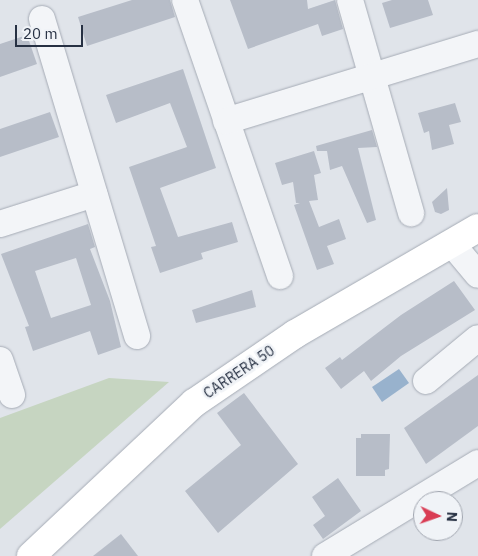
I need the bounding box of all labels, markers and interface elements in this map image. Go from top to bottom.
scale bar [18,15,85,47]
text: 20 m [23,24,58,43]
street label: CARRERA 50 [200,342,278,402]
north arrow [413,491,463,541]
text: N [443,511,461,522]

